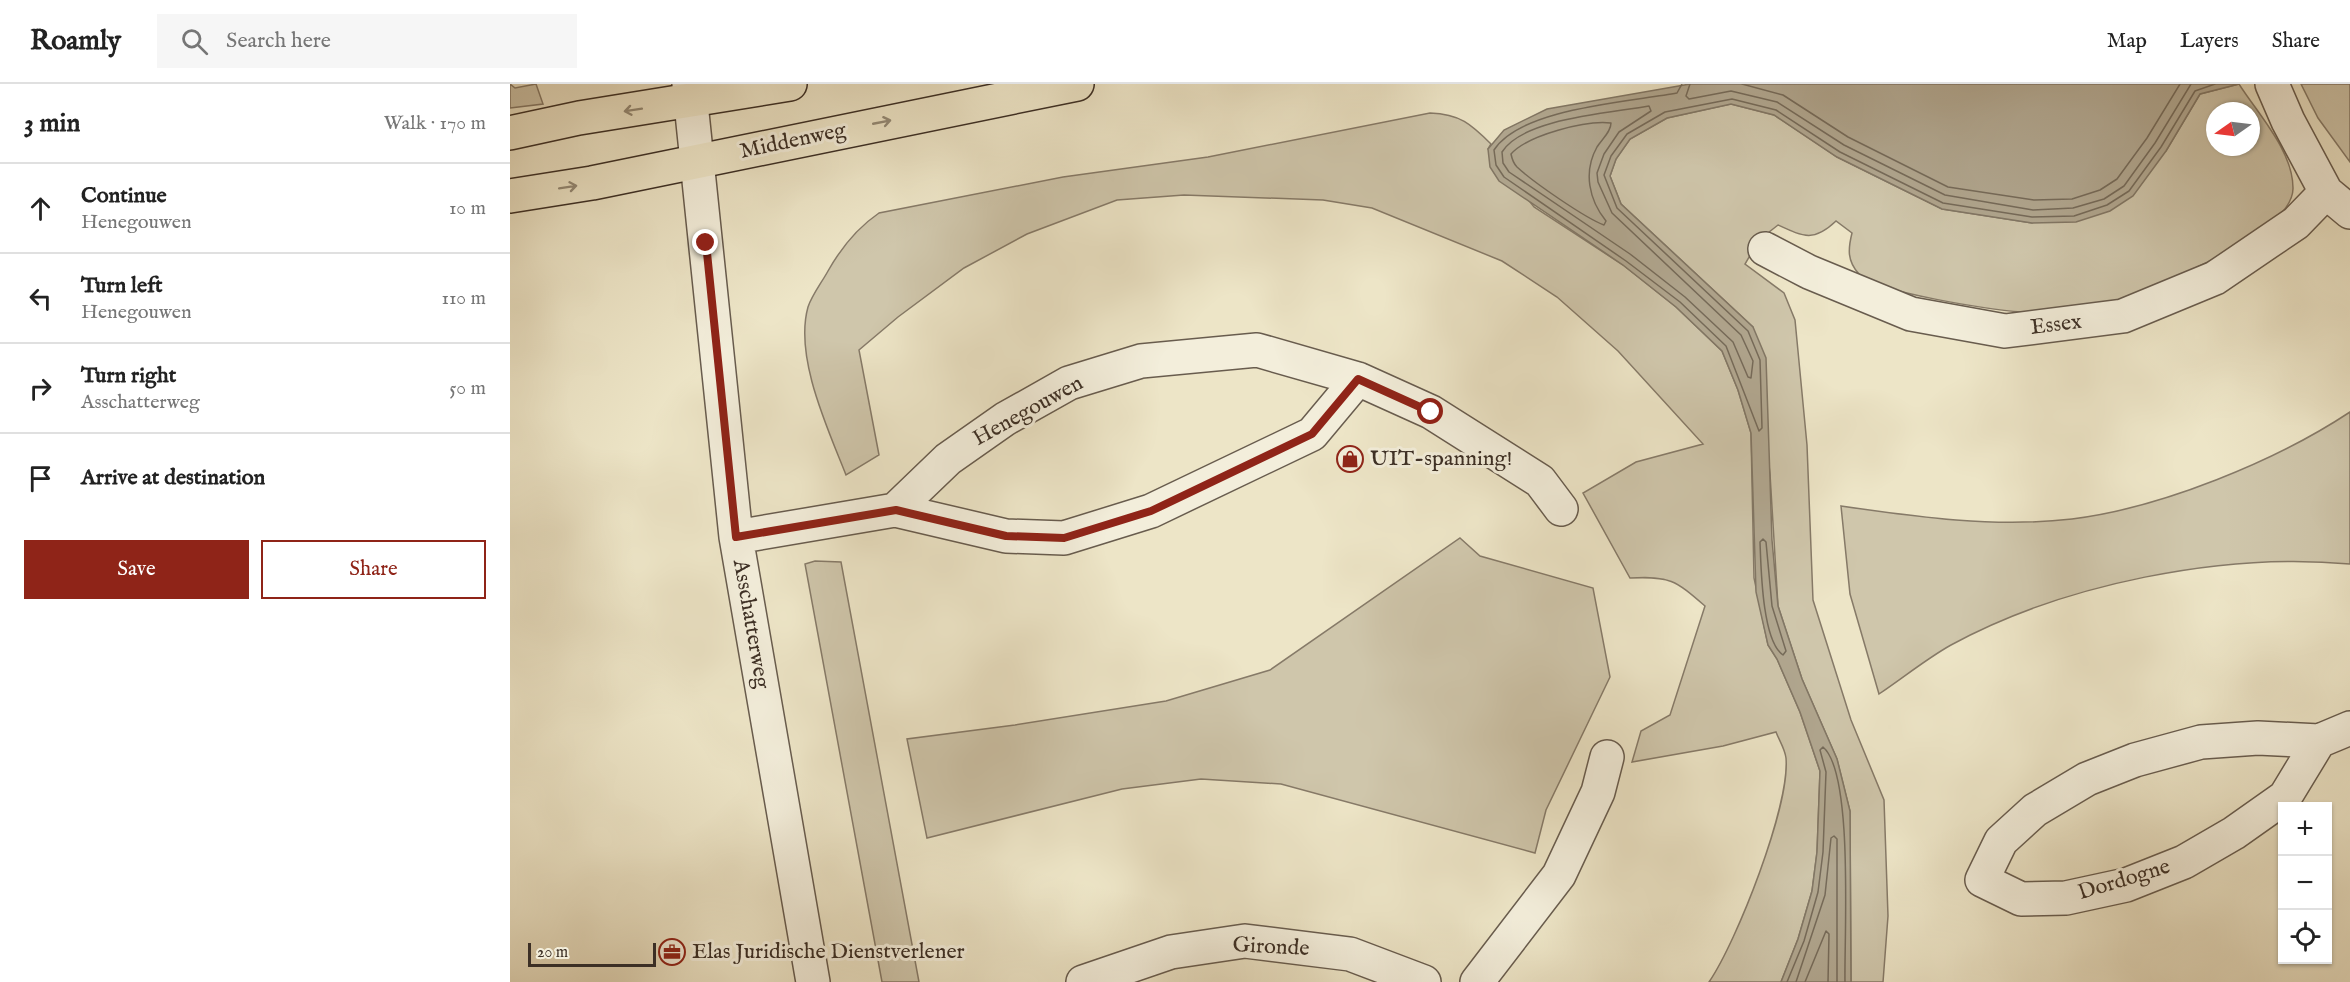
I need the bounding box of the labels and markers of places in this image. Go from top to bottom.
shop icon: UIT-spanning! [1335,444,1365,474]
place label: UIT-spanning! [1370,445,1512,473]
office icon: Elas Juridische Dienstverlener [657,937,687,967]
place label: Elas Juridische Dienstverlener [692,938,965,966]

